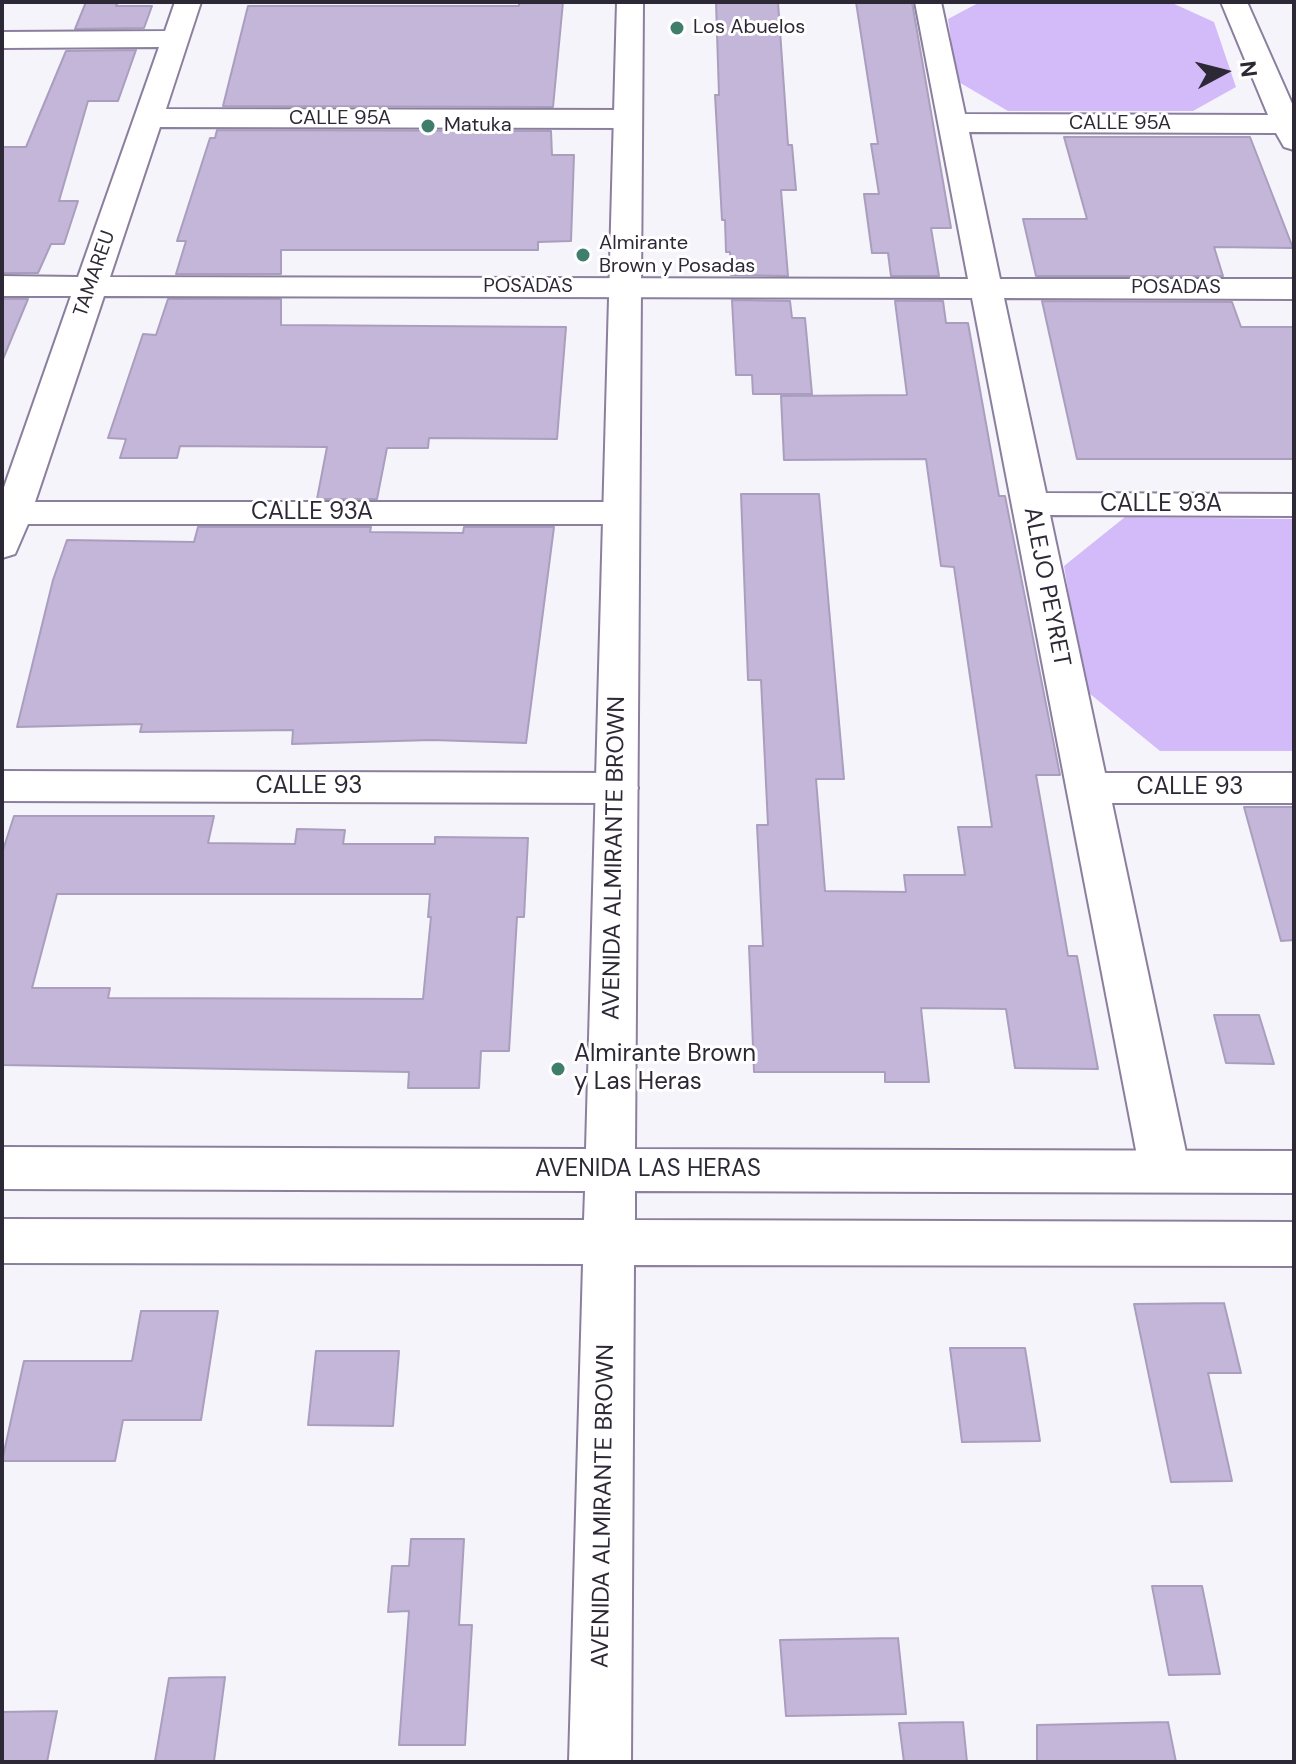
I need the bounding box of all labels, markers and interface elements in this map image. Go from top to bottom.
place label: Los Abuelos [693,16,805,40]
marker: Los Abuelos [668,19,686,37]
north arrow [1184,32,1264,112]
text: N [1233,59,1264,79]
street label: CALLE 95A [289,107,391,131]
street label: CALLE 95A [1069,112,1171,136]
place label: Matuka [444,114,512,138]
marker: Matuka [419,117,437,135]
street label: TAMAREU [69,228,121,320]
place label: Almirante Brown y Posadas [599,232,755,279]
marker: Almirante Brown y Posadas [574,246,592,264]
street label: POSADAS [483,275,573,299]
street label: POSADAS [1131,276,1221,300]
street label: CALLE 93A [1100,491,1222,519]
street label: CALLE 93A [251,499,373,527]
street label: ALEJO PEYRET [1016,505,1076,669]
street label: AVENIDA ALMIRANTE BROWN [598,696,632,1020]
street label: CALLE 93 [256,773,362,801]
street label: CALLE 93 [1137,774,1243,802]
place label: Almirante Brown y Las Heras [574,1041,756,1097]
marker: Almirante Brown y Las Heras [549,1060,567,1078]
street label: AVENIDA LAS HERAS [535,1156,761,1184]
street label: AVENIDA ALMIRANTE BROWN [587,1344,621,1668]

